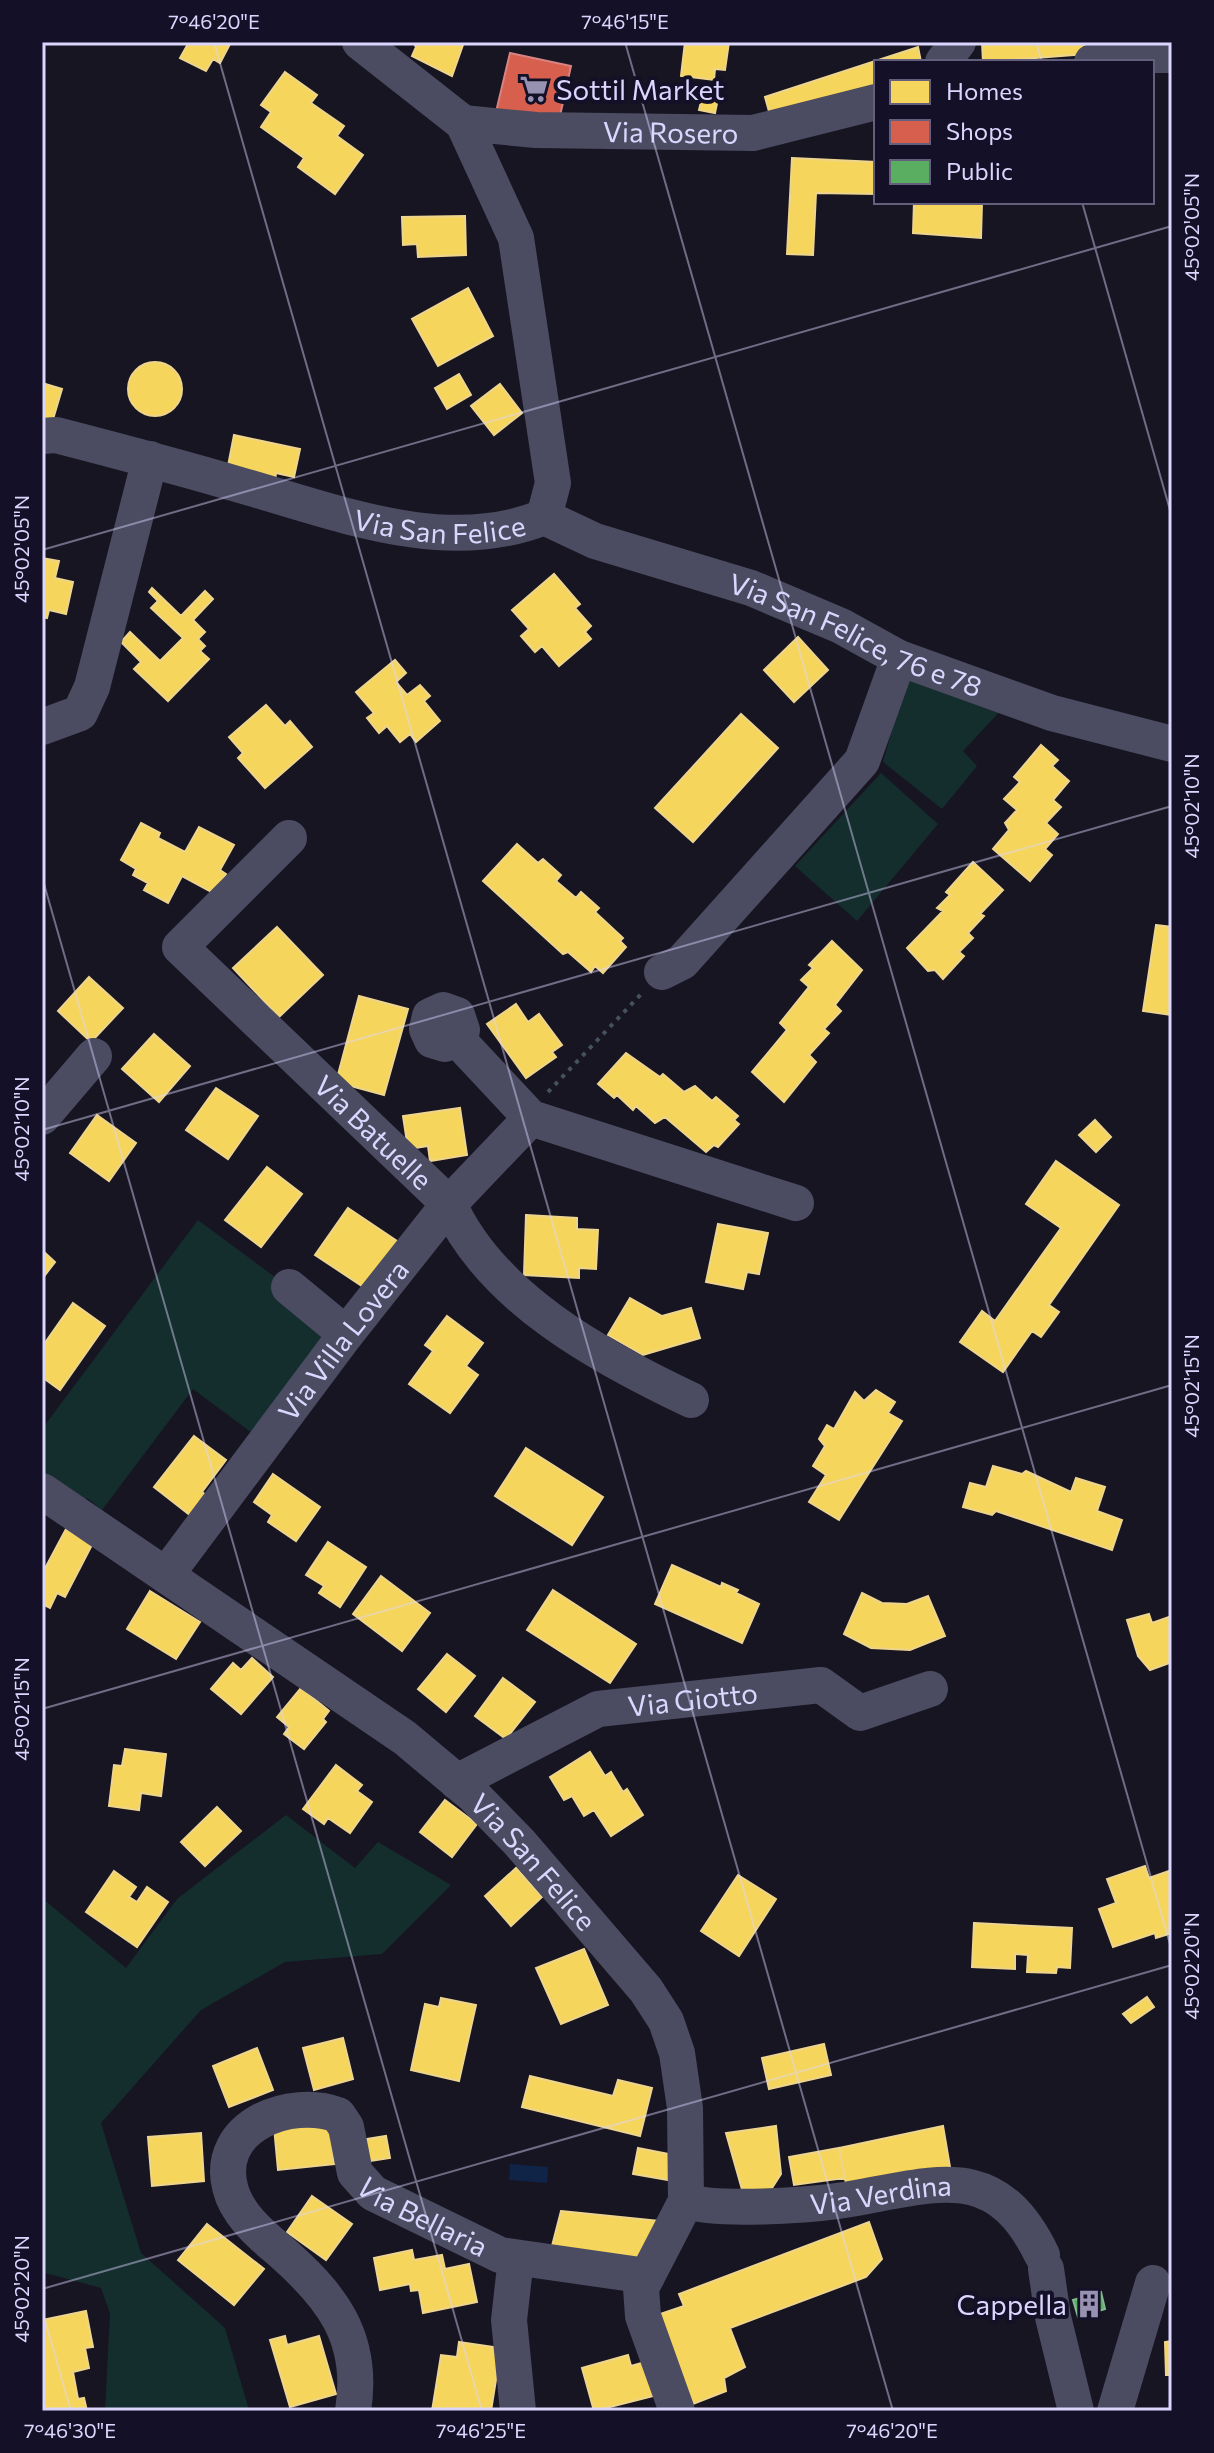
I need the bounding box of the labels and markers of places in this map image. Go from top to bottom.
place label: Sottil Market [556,72,725,106]
supermarket icon: Sottil Market [519,74,549,104]
place label: Cappella [956,2287,1067,2321]
building icon: Cappella [1074,2289,1104,2319]

